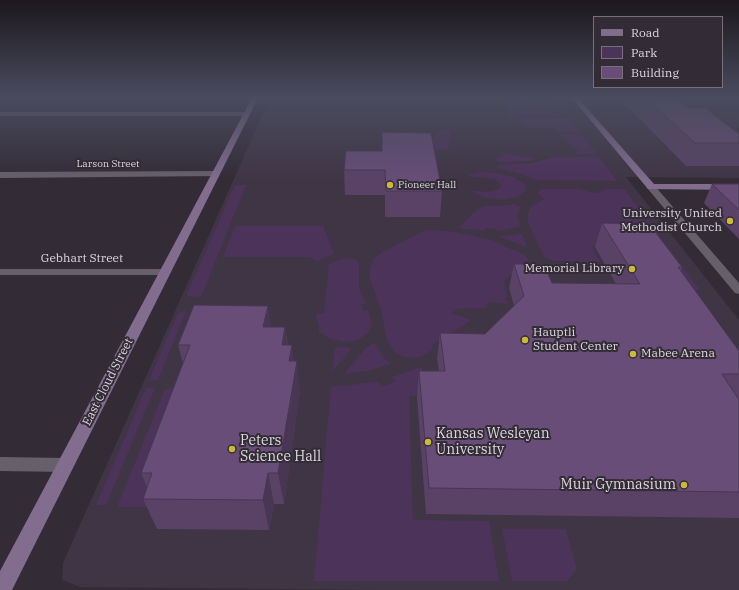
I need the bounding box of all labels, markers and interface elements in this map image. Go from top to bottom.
legend [593,16,723,88]
text: Road [631,25,660,40]
text: Park [631,45,657,60]
text: Building [631,65,679,80]
street label: Larson Street [76,158,140,170]
place label: Pioneer Hall [398,179,456,191]
marker: Pioneer Hall [385,180,395,190]
place label: University United Methodist Church [621,207,722,235]
marker: University United Methodist Church [725,216,735,226]
street label: Gebhart Street [41,252,123,266]
place label: Memorial Library [525,262,624,276]
marker: Memorial Library [627,264,637,274]
place label: Hauptli Student Center [533,326,618,354]
marker: Hauptli Student Center [520,335,530,345]
street label: East Cloud Street [80,336,136,428]
place label: Mabee Arena [641,347,715,361]
marker: Mabee Arena [628,349,638,359]
place label: Kansas Wesleyan University [436,426,550,458]
place label: Peters Science Hall [240,433,321,466]
marker: Kansas Wesleyan University [423,437,433,447]
marker: Peters Science Hall [227,444,237,454]
place label: Muir Gymnasium [561,477,676,493]
marker: Muir Gymnasium [679,480,689,490]

